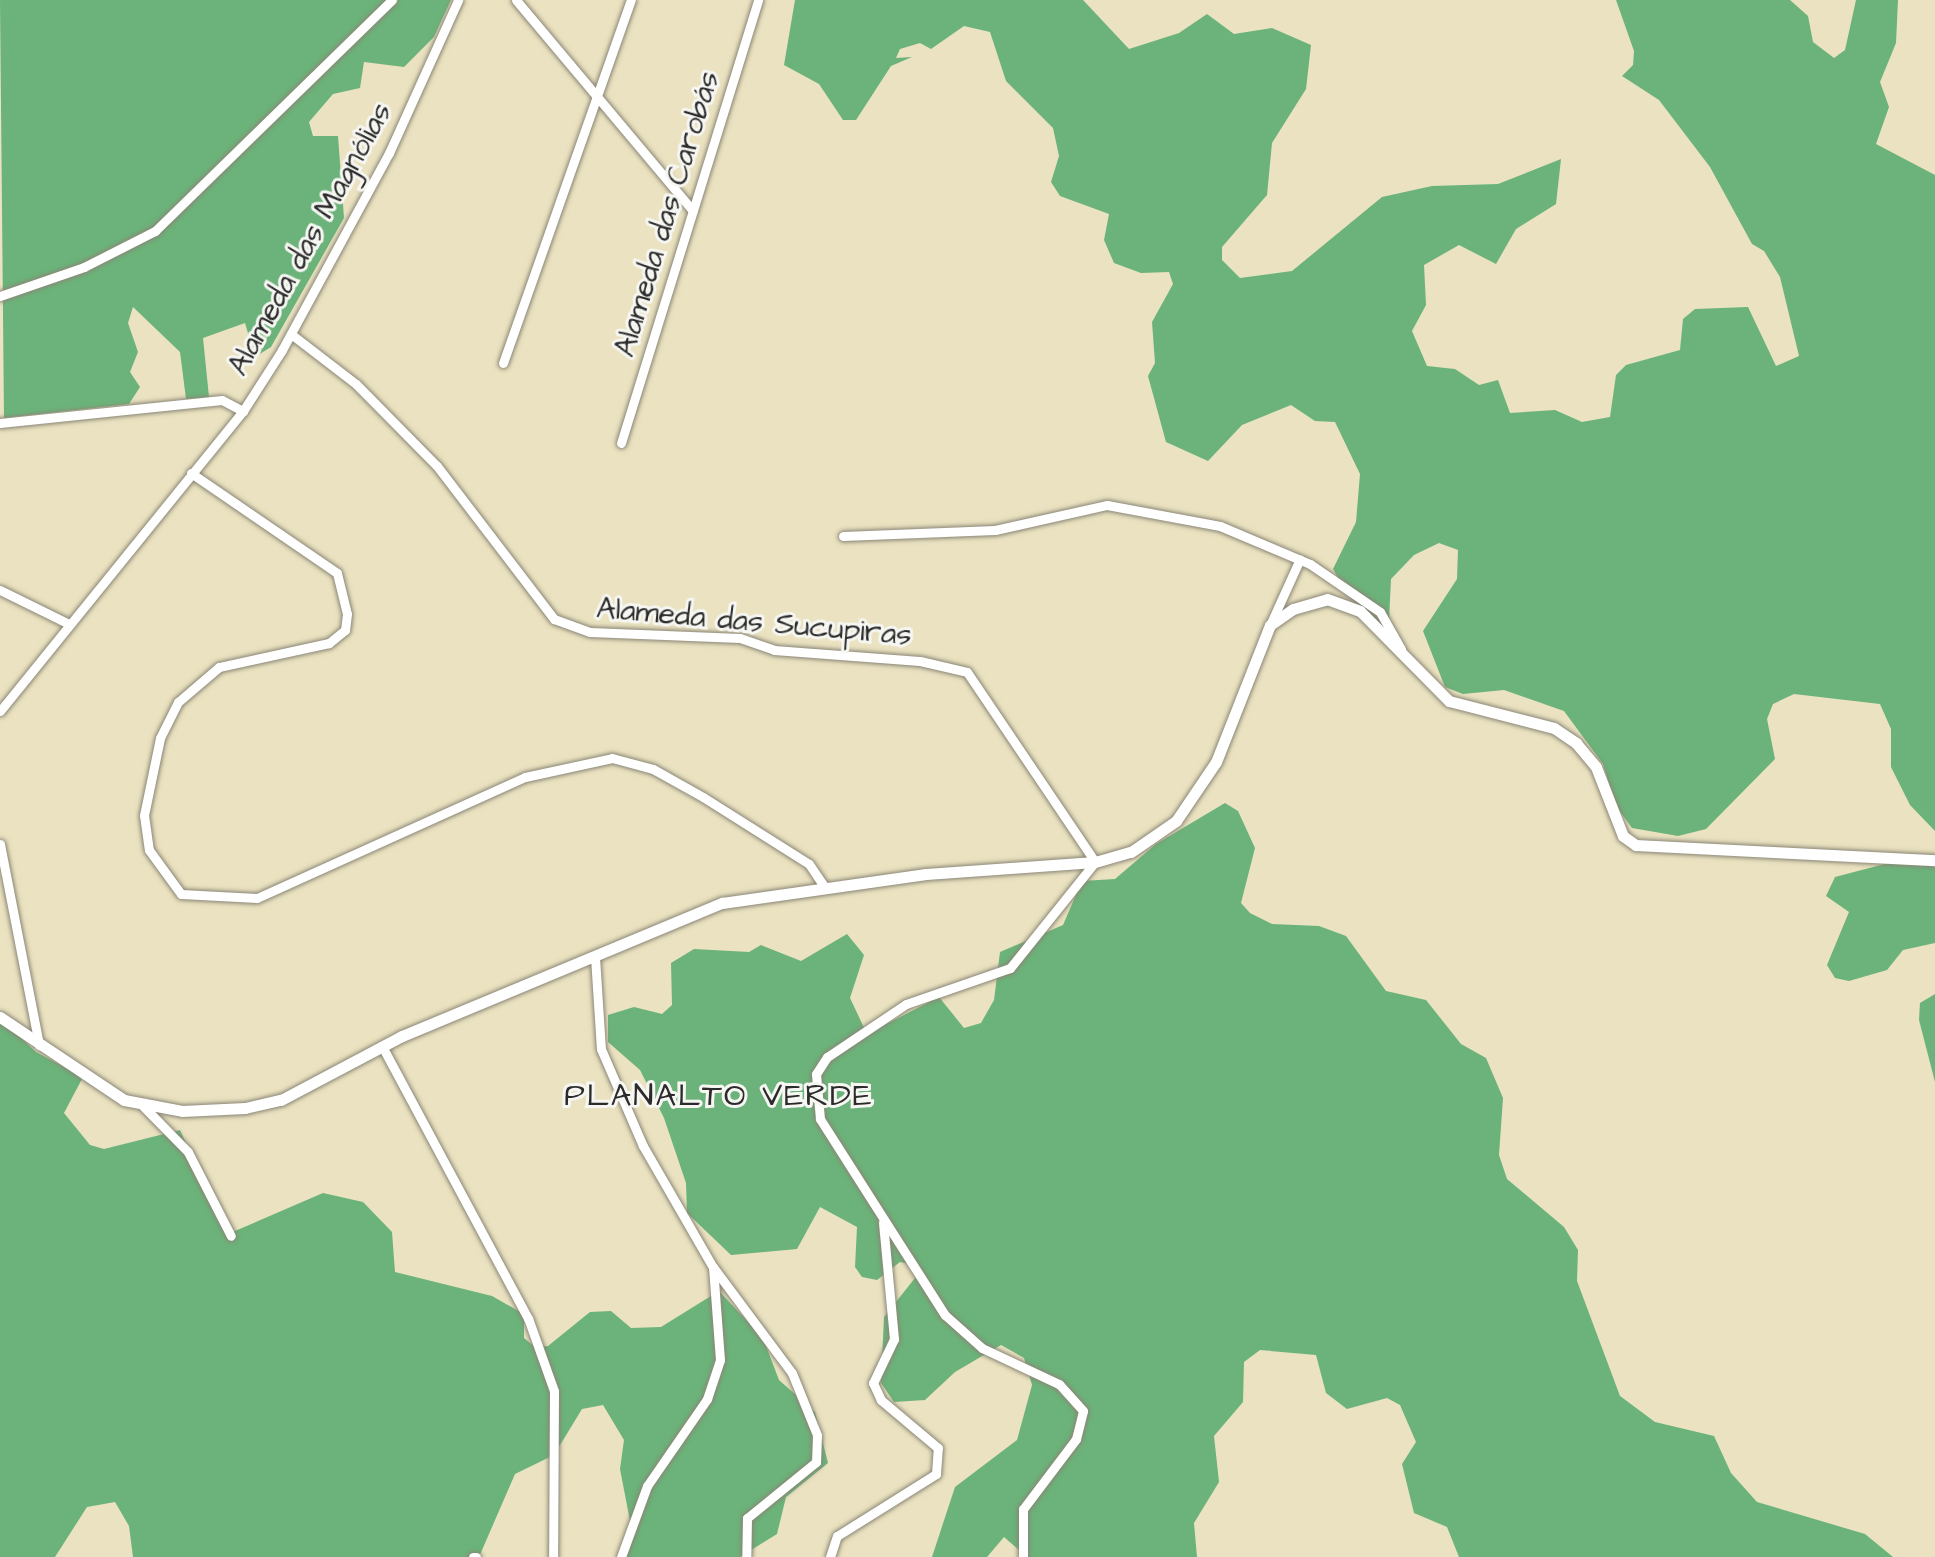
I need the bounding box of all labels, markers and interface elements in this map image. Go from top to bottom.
street label: Alameda das Carobás [606,67,728,361]
street label: Alameda das Magnólias [220,96,400,382]
street label: Alameda das Sucupiras [595,590,913,654]
district label: PLANALTO VERDE [564,1077,874,1115]

